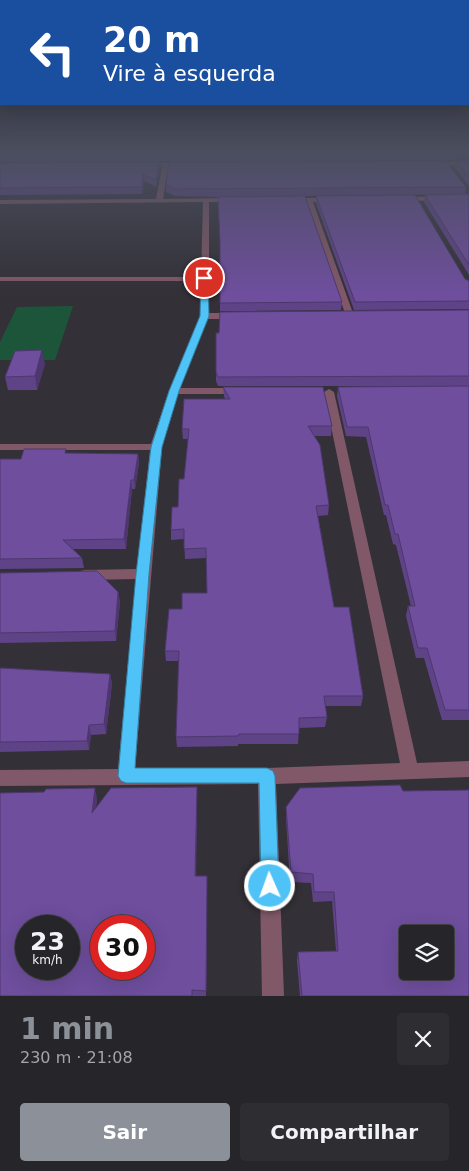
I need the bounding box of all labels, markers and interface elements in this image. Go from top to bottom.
icon: left [20,20,85,85]
text: 20 m [103,20,200,60]
text: Vire à esquerda [103,61,276,86]
pin [183,257,225,299]
icon: arrive [190,264,218,292]
position arrow [243,859,295,911]
speed limit sign: 30 [90,915,155,980]
map controls [399,925,454,980]
button: layers [399,925,454,980]
text: 23 [30,927,65,956]
text: km/h [32,953,63,967]
text: 1 min [20,1011,114,1046]
button: close [397,1013,449,1065]
text: 230 m · 21:08 [20,1048,133,1067]
button: Sair [20,1103,230,1161]
button: Compartilhar [240,1103,449,1161]

